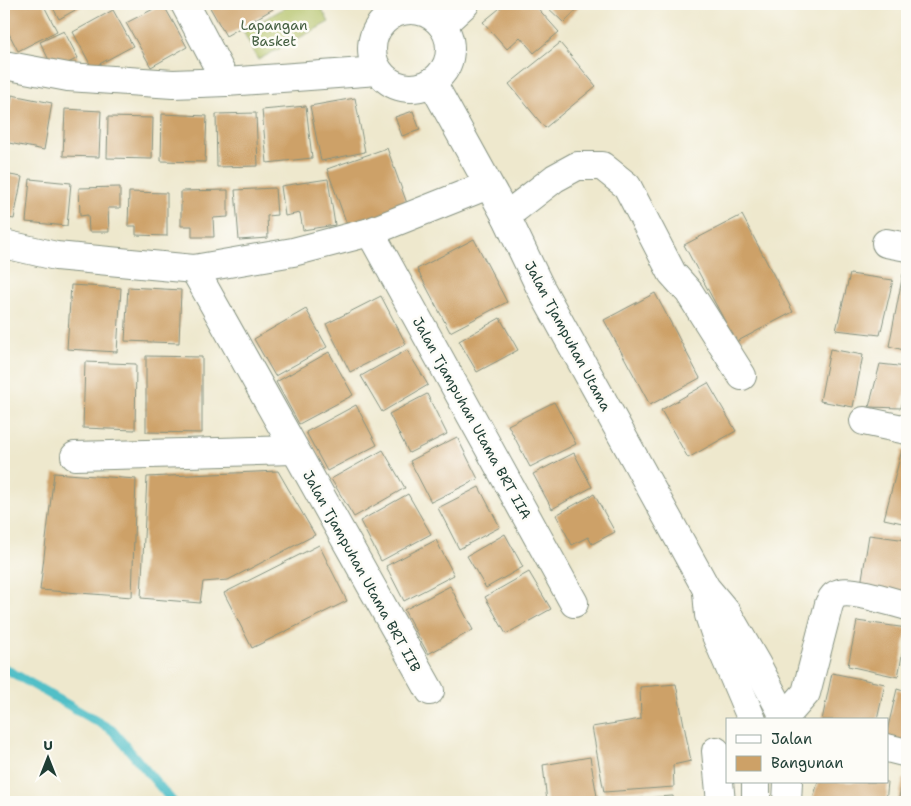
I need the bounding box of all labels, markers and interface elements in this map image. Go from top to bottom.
park label: Lapangan Basket [240,16,308,50]
street label: Jalan Tjampuhan Utama [521,258,615,414]
street label: Jalan Tjampuhan Utama BRT IIA [409,314,535,522]
street label: Jalan Tjampuhan Utama BRT IIB [299,467,425,675]
legend [726,718,888,784]
text: Jalan [771,729,812,749]
north arrow [22,734,72,784]
text: U [43,736,53,754]
text: Bangunan [771,753,843,773]

